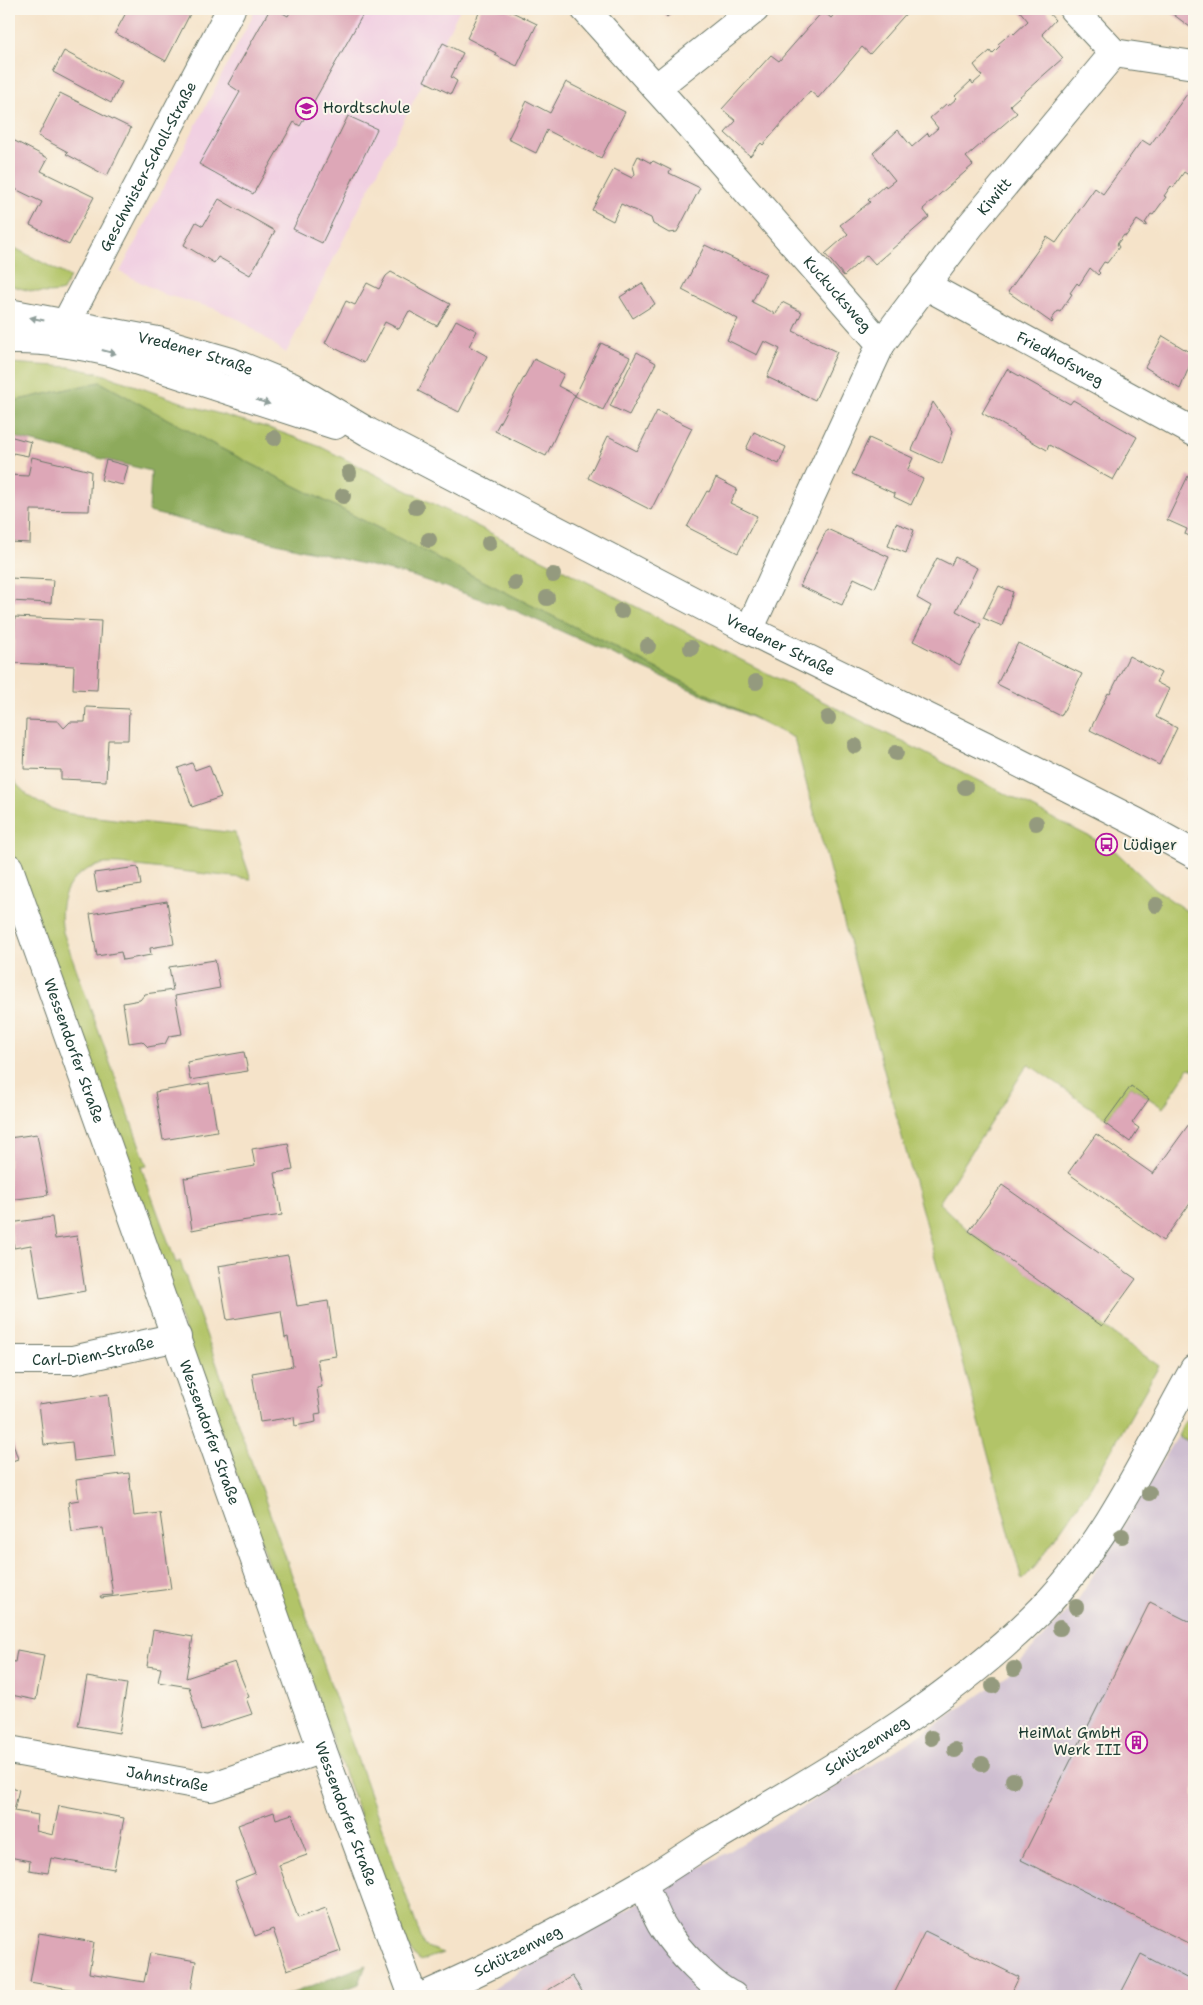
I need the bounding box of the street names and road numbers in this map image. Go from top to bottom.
street label: Geschwister-Scholl-Straße [95,78,201,255]
street label: Kiwitt [973,173,1016,220]
street label: Kuckucksweg [799,252,876,337]
street label: Vredener Straße [136,327,256,380]
street label: Friedhofsweg [1013,327,1107,391]
street label: Vredener Straße [722,610,838,681]
street label: Wessendorfer Straße [39,976,109,1126]
street label: Carl-Diem-Straße [32,1332,156,1370]
street label: Wessendorfer Straße [175,1357,244,1508]
street label: Schützenweg [821,1712,913,1780]
street label: Wessendorfer Straße [310,1739,382,1889]
street label: Jahnstraße [124,1762,210,1796]
street label: Schützenweg [471,1921,565,1982]

